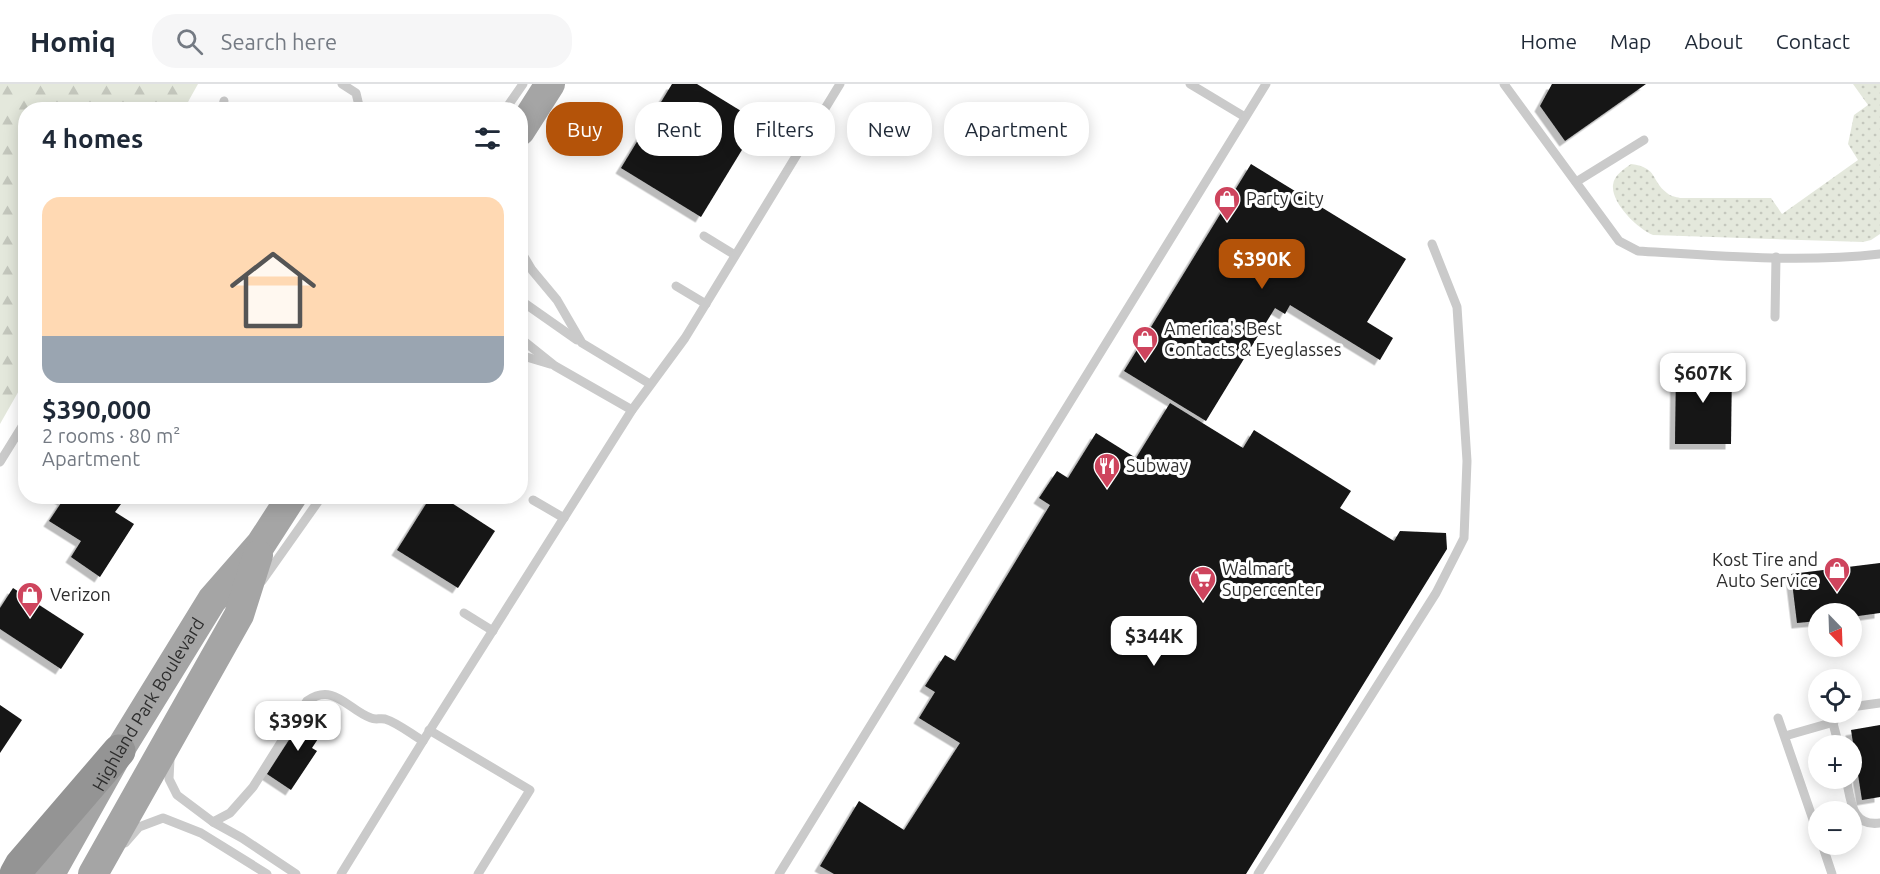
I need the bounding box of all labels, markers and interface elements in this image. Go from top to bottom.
search box [152,14,572,68]
icon: search [173,25,206,58]
text: Homiq [30,26,116,57]
text: Search here [221,29,337,54]
text: Home [1520,29,1577,53]
text: Map [1610,29,1651,53]
text: About [1684,29,1743,53]
text: Contact [1776,29,1850,53]
chip: Buy [546,102,623,156]
chip: Rent [635,102,722,156]
chip: Filters [734,102,835,156]
chip: New [847,102,932,156]
chip: Apartment [944,102,1089,156]
icon: filters [471,122,504,155]
text: 4 homes [42,124,143,153]
shop icon: Party City [1212,184,1242,222]
place label: Party City [1246,188,1324,208]
icon: home [219,236,327,344]
pin: $390K [1220,239,1304,290]
text: $390K [1233,247,1291,270]
place label: America's Best Contacts & Eyeglasses [1164,318,1342,359]
shop icon: America's Best Contacts & Eyeglasses [1130,324,1160,362]
pin: $607K [1661,353,1745,404]
text: $607K [1674,361,1732,384]
text: $390,000 [42,395,151,424]
text: 2 rooms · 80 m² [42,424,180,447]
text: Apartment [42,447,140,470]
restaurant icon: Subway [1092,451,1122,489]
place label: Subway [1126,455,1188,475]
place label: Kost Tire and Auto Service [1712,549,1818,590]
shop icon: Kost Tire and Auto Service [1822,555,1852,593]
place label: Walmart Supercenter [1222,558,1321,599]
supermarket icon: Walmart Supercenter [1188,564,1218,602]
shop icon: Verizon [15,580,45,618]
place label: Verizon [50,584,111,604]
north arrow [1808,603,1862,657]
map controls [1808,603,1862,855]
street label: Highland Park Boulevard [88,614,208,794]
pin: $344K [1112,616,1196,667]
text: $344K [1125,624,1183,647]
button: locate [1808,669,1862,723]
pin: $399K [256,701,340,752]
text: $399K [269,709,327,732]
button: + [1808,735,1862,789]
button: − [1808,801,1862,855]

